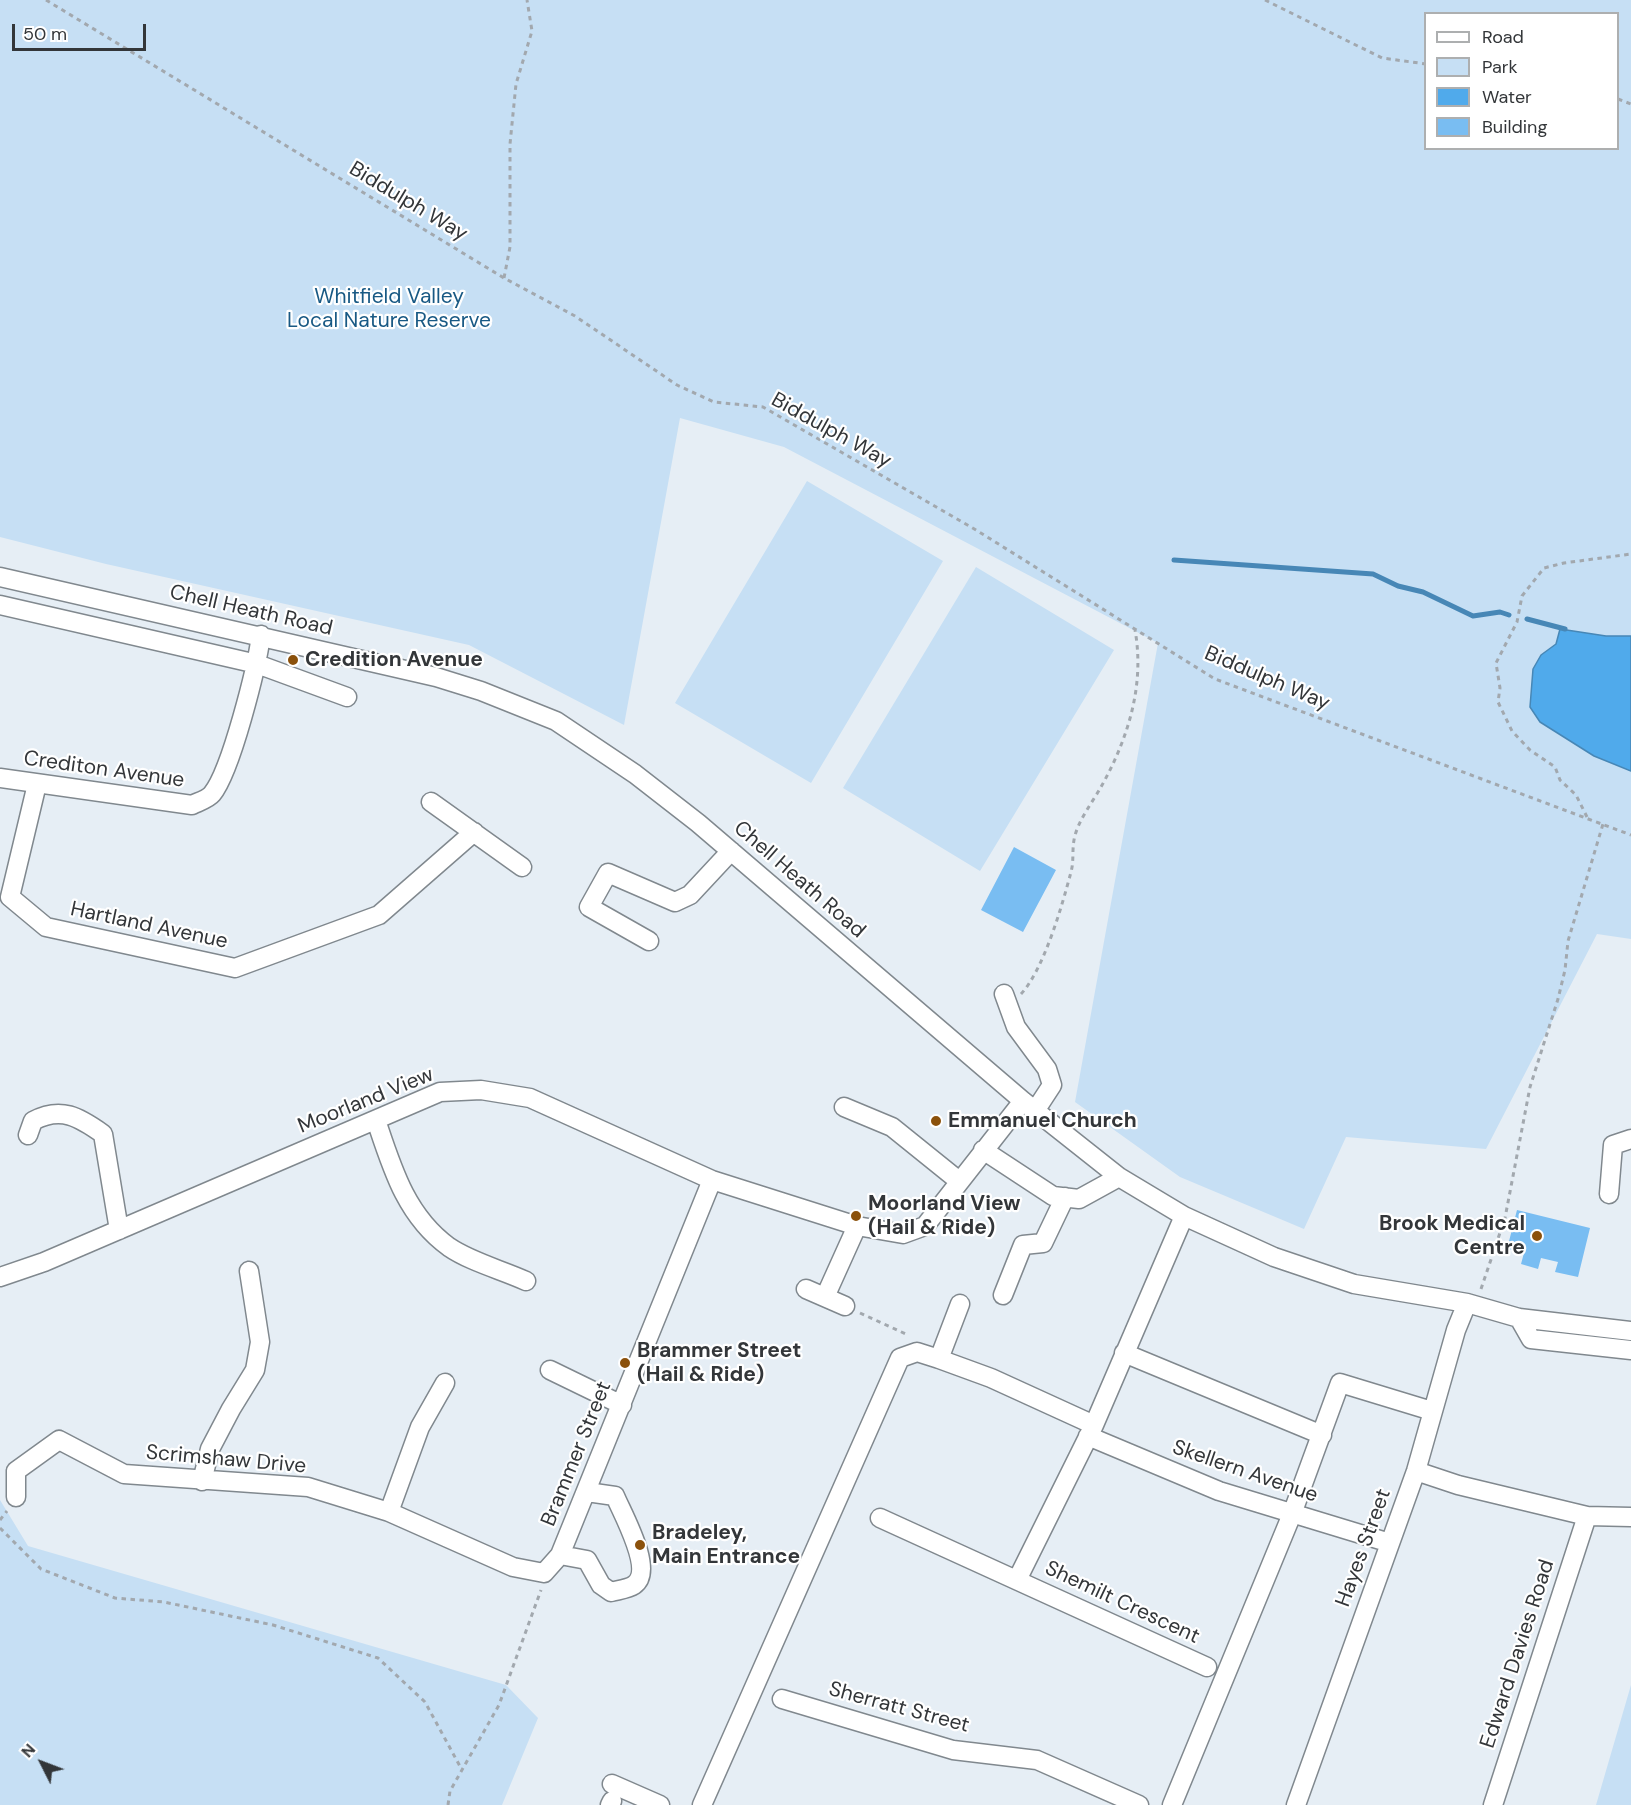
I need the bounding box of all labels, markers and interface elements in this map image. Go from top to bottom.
scale bar [15,12,148,50]
legend [1424,12,1619,150]
text: 50 m [23,22,67,46]
text: Road [1482,25,1524,49]
text: Park [1482,55,1518,79]
text: Water [1482,85,1532,109]
text: Building [1482,115,1547,139]
street label: Biddulph Way [344,157,472,247]
park label: Whitfield Valley Local Nature Reserve [287,284,491,334]
street label: Biddulph Way [766,388,896,474]
street label: Chell Heath Road [167,580,335,642]
street label: Biddulph Way [1201,641,1333,717]
place label: Credition Avenue [305,647,483,673]
marker: Credition Avenue [286,653,300,667]
street label: Crediton Avenue [22,746,186,794]
street label: Chell Heath Road [728,816,870,944]
street label: Hartland Avenue [68,897,230,955]
street label: Moorland View [295,1062,437,1140]
place label: Emmanuel Church [948,1108,1137,1134]
marker: Emmanuel Church [929,1114,943,1128]
place label: Moorland View (Hail & Ride) [868,1191,1020,1241]
marker: Moorland View (Hail & Ride) [849,1209,863,1223]
place label: Brook Medical Centre [1379,1211,1525,1261]
marker: Brook Medical Centre [1530,1229,1544,1243]
place label: Brammer Street (Hail & Ride) [637,1338,801,1388]
marker: Brammer Street (Hail & Ride) [618,1356,632,1370]
street label: Brammer Street [536,1378,618,1530]
street label: Skellern Avenue [1169,1435,1321,1509]
street label: Scrimshaw Drive [145,1440,307,1480]
street label: Hayes Street [1331,1486,1397,1610]
place label: Bradeley, Main Entrance [652,1520,800,1570]
marker: Bradeley, Main Entrance [633,1538,647,1552]
street label: Shemilt Crescent [1041,1556,1203,1650]
street label: Edward Davies Road [1476,1557,1560,1751]
street label: Sherratt Street [826,1677,972,1739]
north arrow [12,1733,72,1793]
text: N [17,1739,40,1762]

